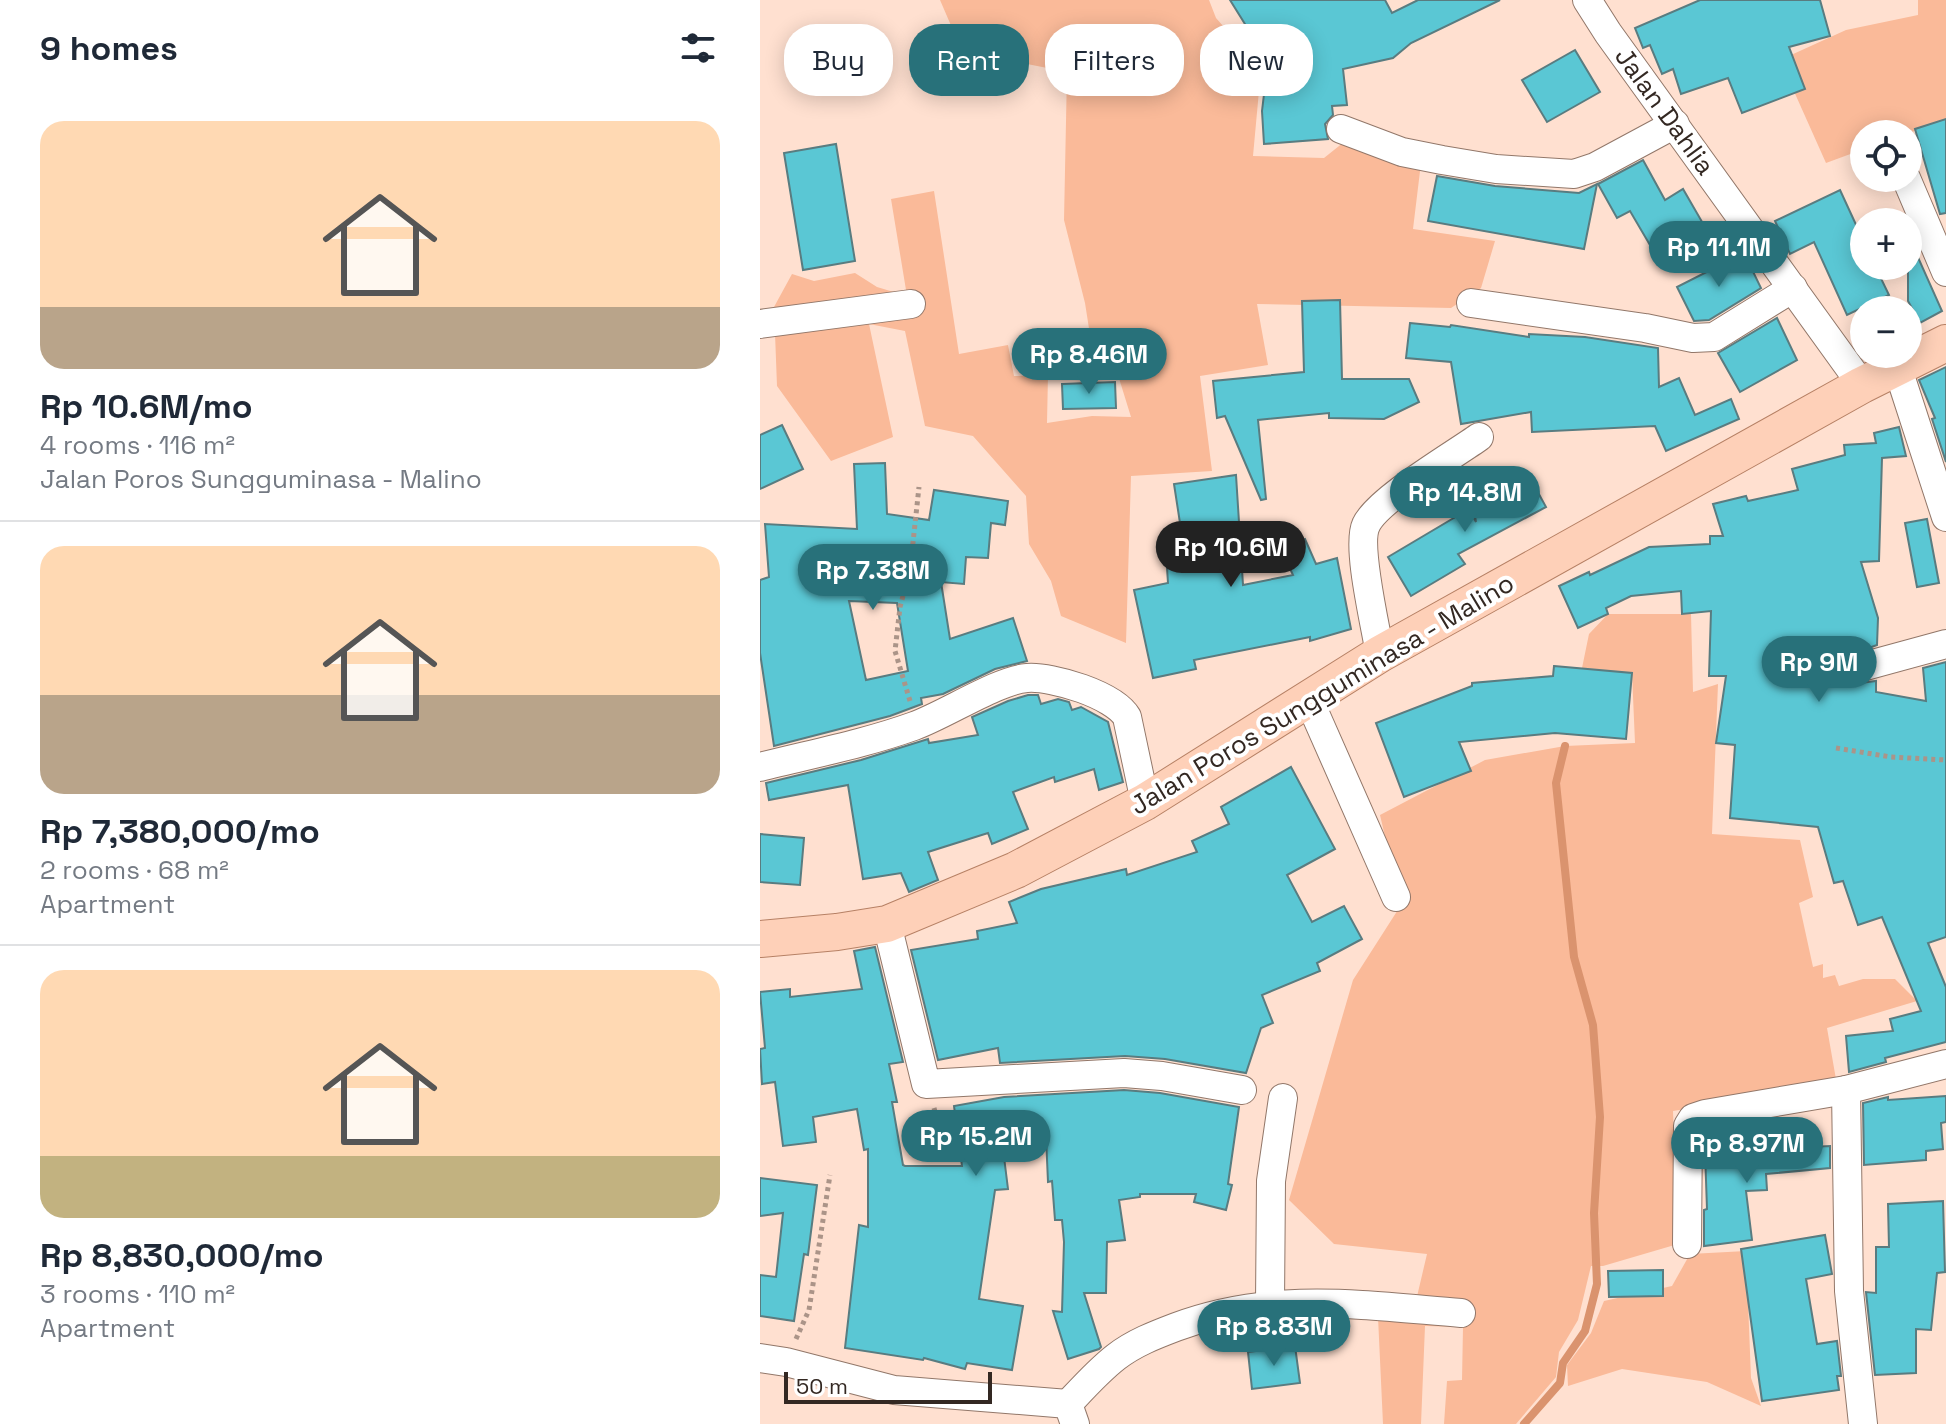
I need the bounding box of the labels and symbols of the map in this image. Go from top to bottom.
street label: Jalan Dahlia [1607,41,1723,181]
pin: Rp 11.1M [1636,221,1802,289]
pin: Rp 8.46M [1006,328,1172,396]
pin: Rp 14.8M [1382,466,1548,534]
pin: Rp 10.6M [1148,521,1314,589]
pin: Rp 7.38M [790,544,956,612]
street label: Jalan Poros Sungguminasa - Malino [1124,566,1520,822]
pin: Rp 9M [1763,636,1875,704]
pin: Rp 15.2M [893,1110,1059,1178]
pin: Rp 8.97M [1664,1117,1830,1185]
pin: Rp 8.83M [1191,1300,1357,1368]
scale bar [784,1368,992,1404]

